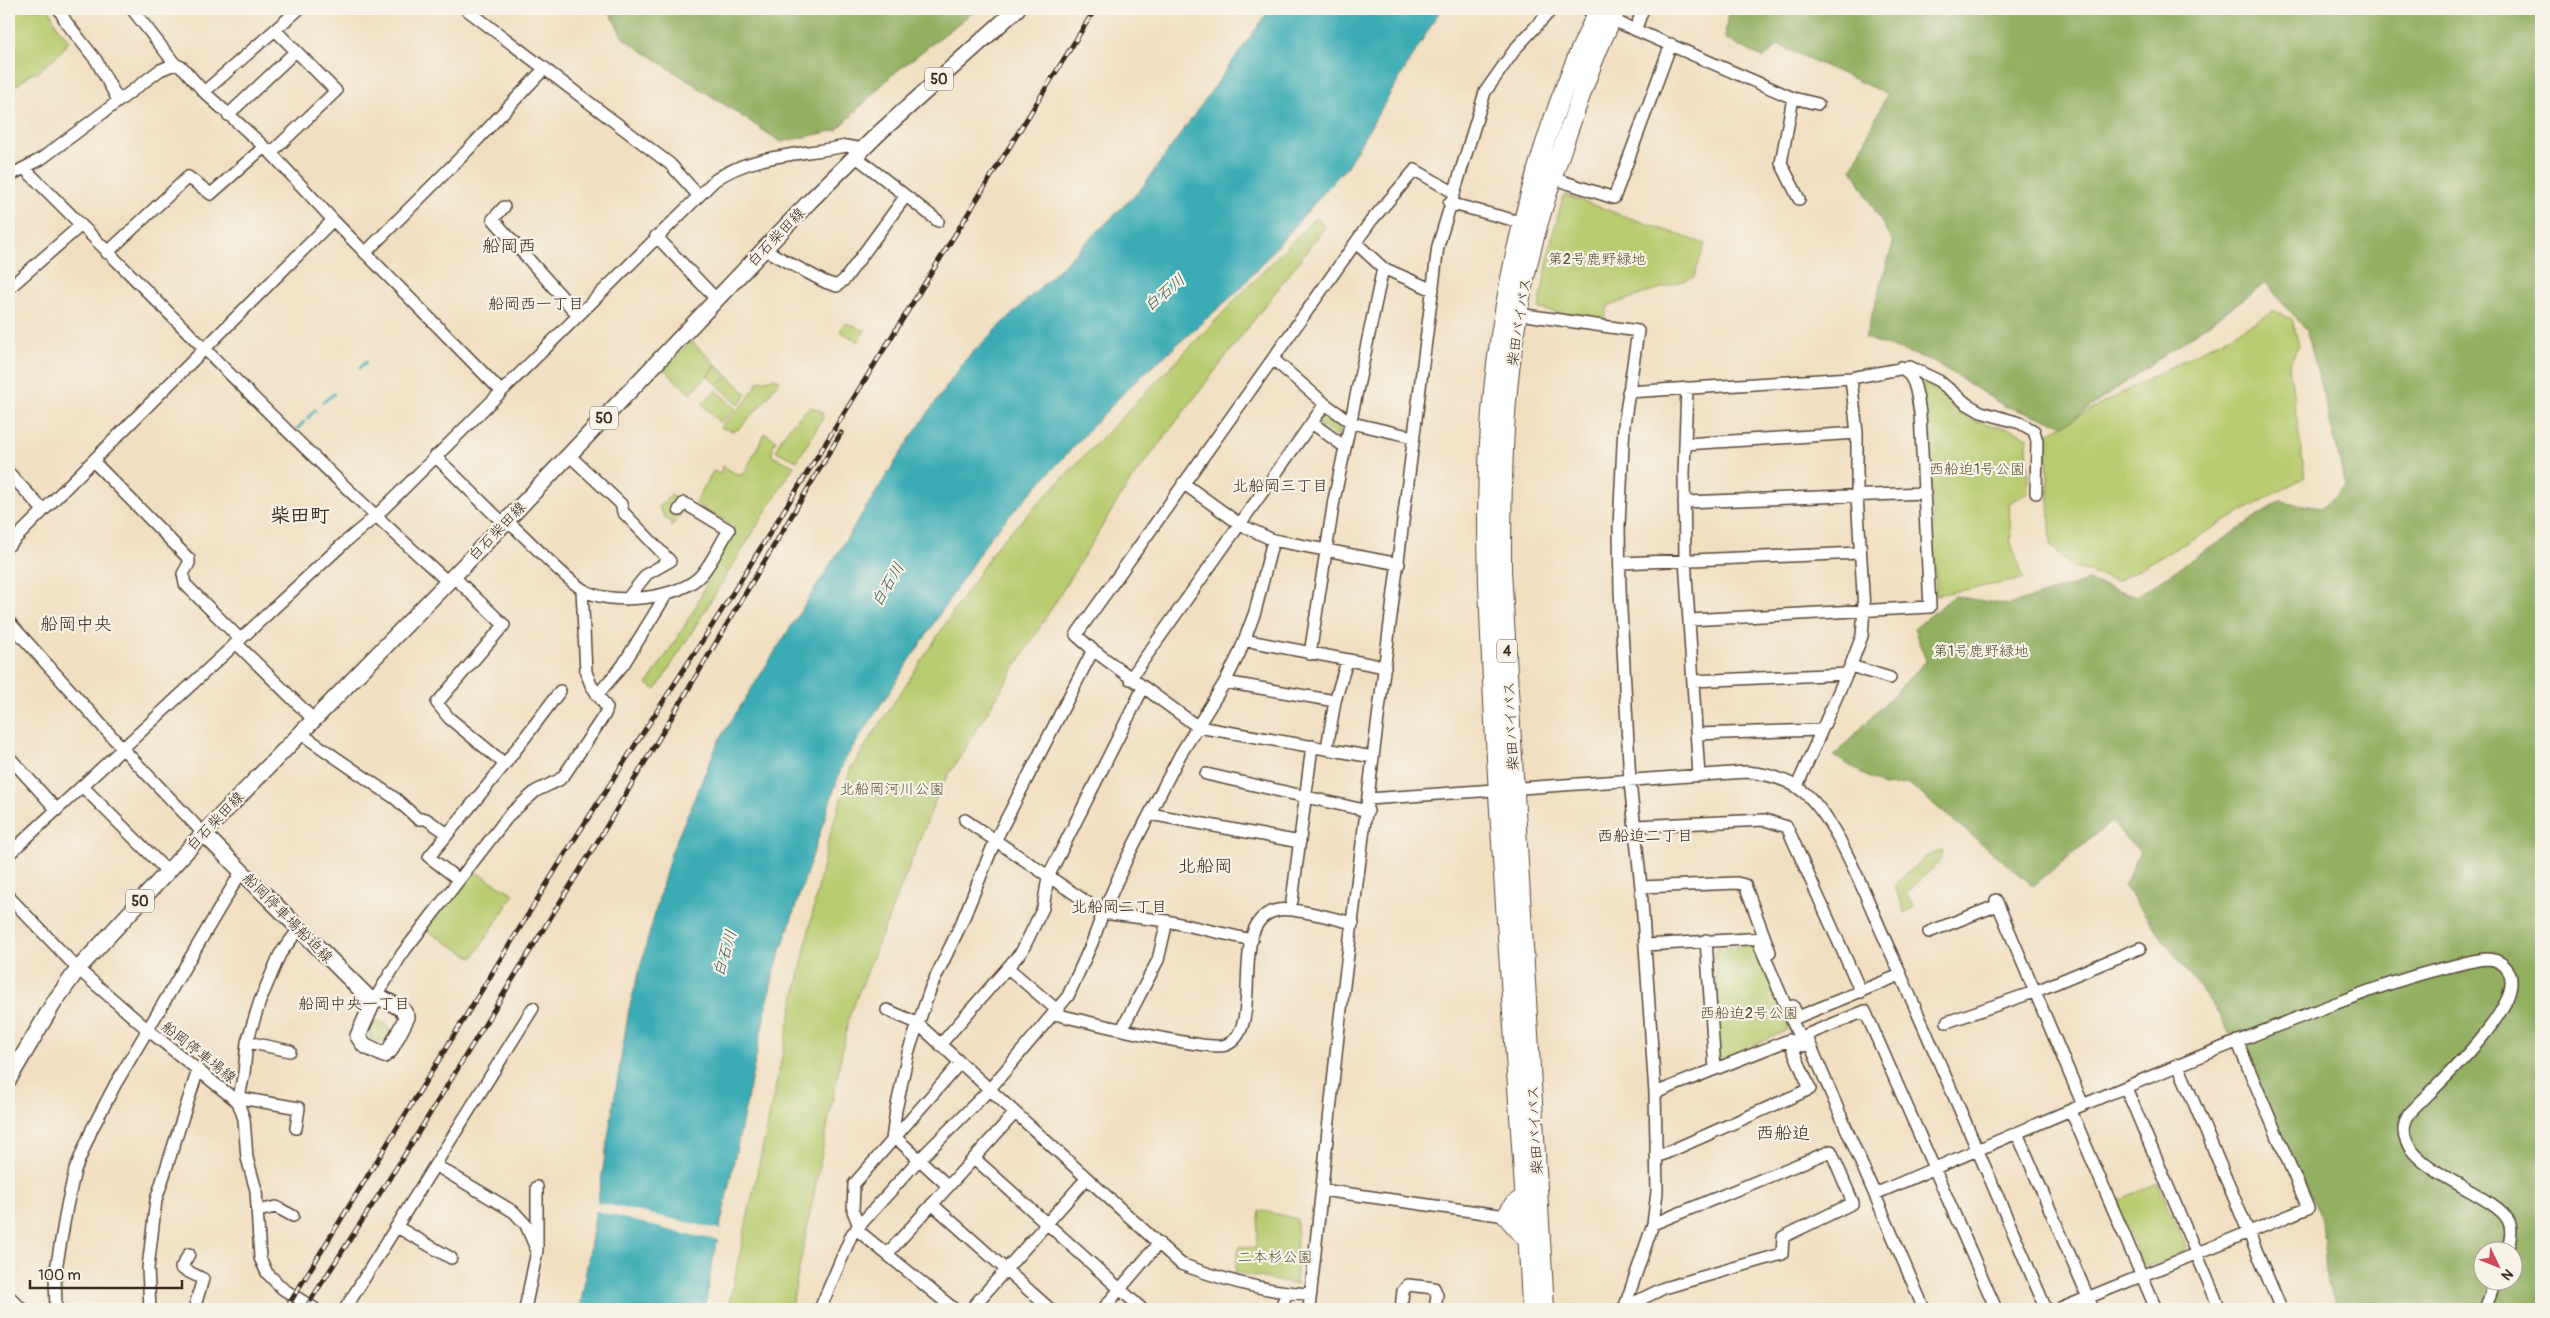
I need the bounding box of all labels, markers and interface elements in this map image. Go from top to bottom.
road number: 50 [925,68,953,90]
street label: 白石柴田線 [743,204,809,271]
district label: 船岡西 [482,235,536,258]
park label: 第2号鹿野緑地 [1548,250,1646,269]
water label: 白石川 [1140,270,1189,316]
street label: 柴田バイパス [1503,276,1536,368]
district label: 船岡西一丁目 [488,294,584,314]
road number: 50 [590,406,618,429]
park label: 西船迫1号公園 [1929,460,2025,479]
district label: 北船岡三丁目 [1232,476,1328,496]
street label: 白石柴田線 [464,498,530,565]
district label: 柴田町 [270,503,330,528]
water label: 白石川 [867,559,909,610]
district label: 船岡中央 [40,613,112,636]
road number: 4 [1497,640,1517,662]
park label: 第1号鹿野緑地 [1933,642,2029,661]
street label: 柴田バイパス [1500,681,1523,771]
park label: 北船岡河川公園 [839,780,945,799]
street label: 白石柴田線 [182,788,248,855]
district label: 西船迫二丁目 [1597,826,1693,846]
district label: 北船岡 [1178,855,1232,878]
street label: 船岡停車場船迫線 [238,869,337,968]
road number: 50 [126,889,154,912]
district label: 北船岡二丁目 [1071,897,1167,917]
water label: 白石川 [708,927,742,979]
district label: 船岡中央一丁目 [298,994,410,1014]
park label: 西船迫2号公園 [1700,1004,1798,1023]
street label: 船岡停車場線 [157,1017,240,1088]
street label: 柴田バイパス [1524,1085,1547,1175]
district label: 西船迫 [1756,1122,1810,1145]
north arrow [2472,1240,2522,1290]
park label: 二本杉公園 [1237,1248,1313,1267]
scale bar [30,1258,182,1290]
text: N [2498,1265,2517,1284]
text: 100 m [38,1266,81,1285]

